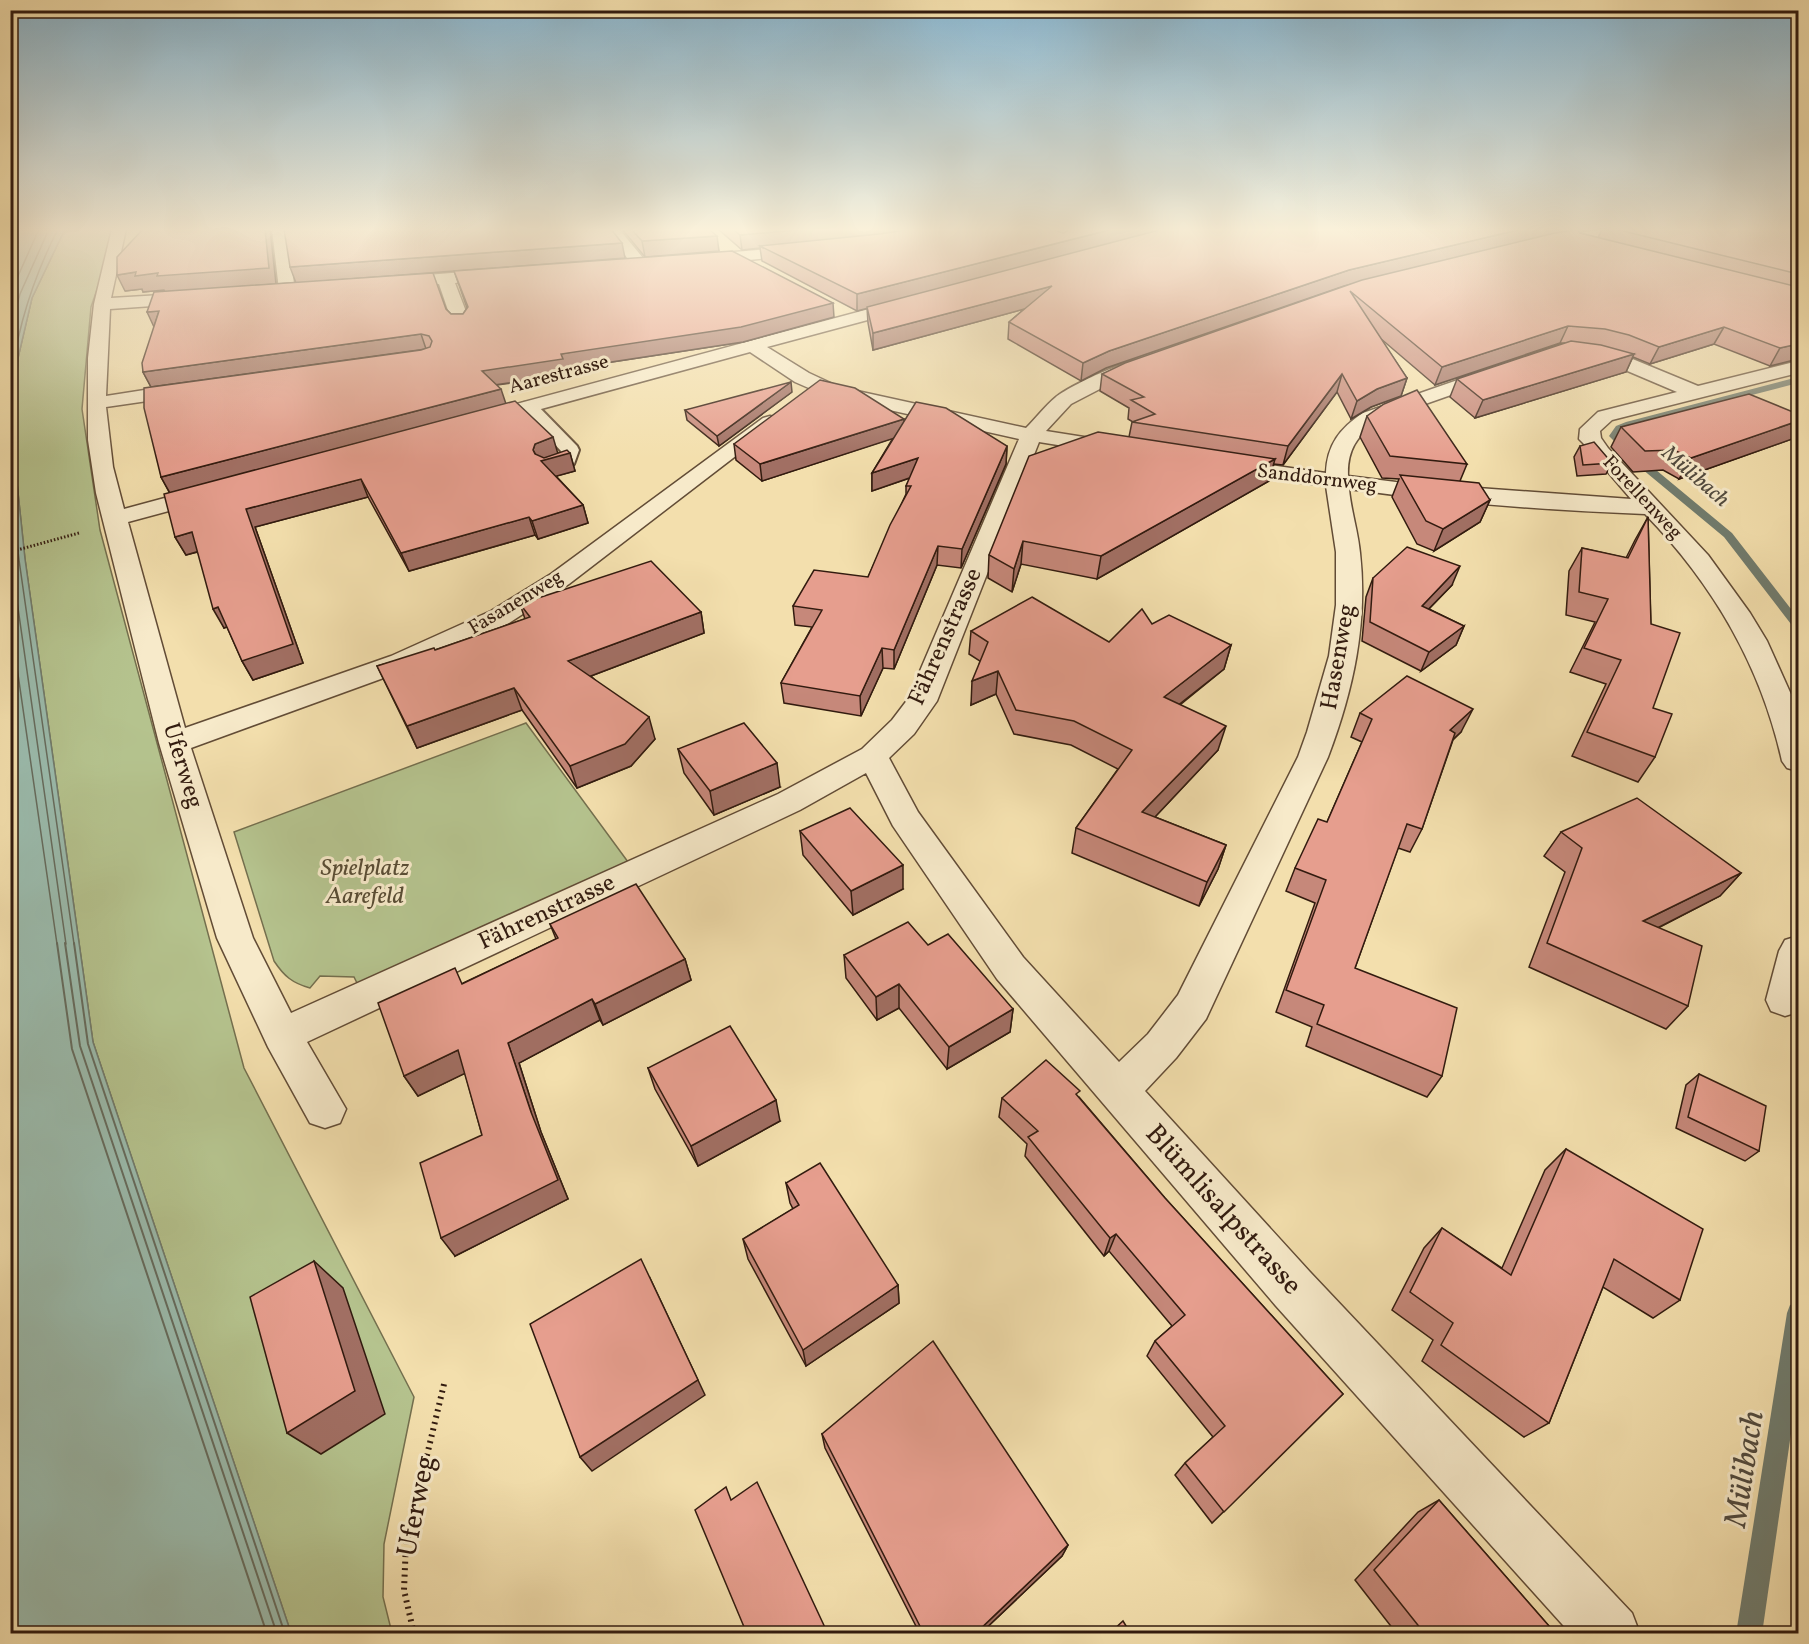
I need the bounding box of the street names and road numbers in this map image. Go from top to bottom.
street label: Aarestrasse [506,348,612,402]
street label: Forellenweg [1596,450,1688,546]
street label: Sanddornweg [1255,458,1379,500]
street label: Fährenstrasse [900,563,992,711]
street label: Fasanenweg [463,564,569,642]
street label: Hasenweg [1313,601,1365,713]
street label: Uferweg [153,719,211,813]
street label: Fährenstrasse [473,866,621,960]
street label: Blümlisalpstrasse [1135,1116,1311,1304]
street label: Uferweg [388,1452,446,1560]

